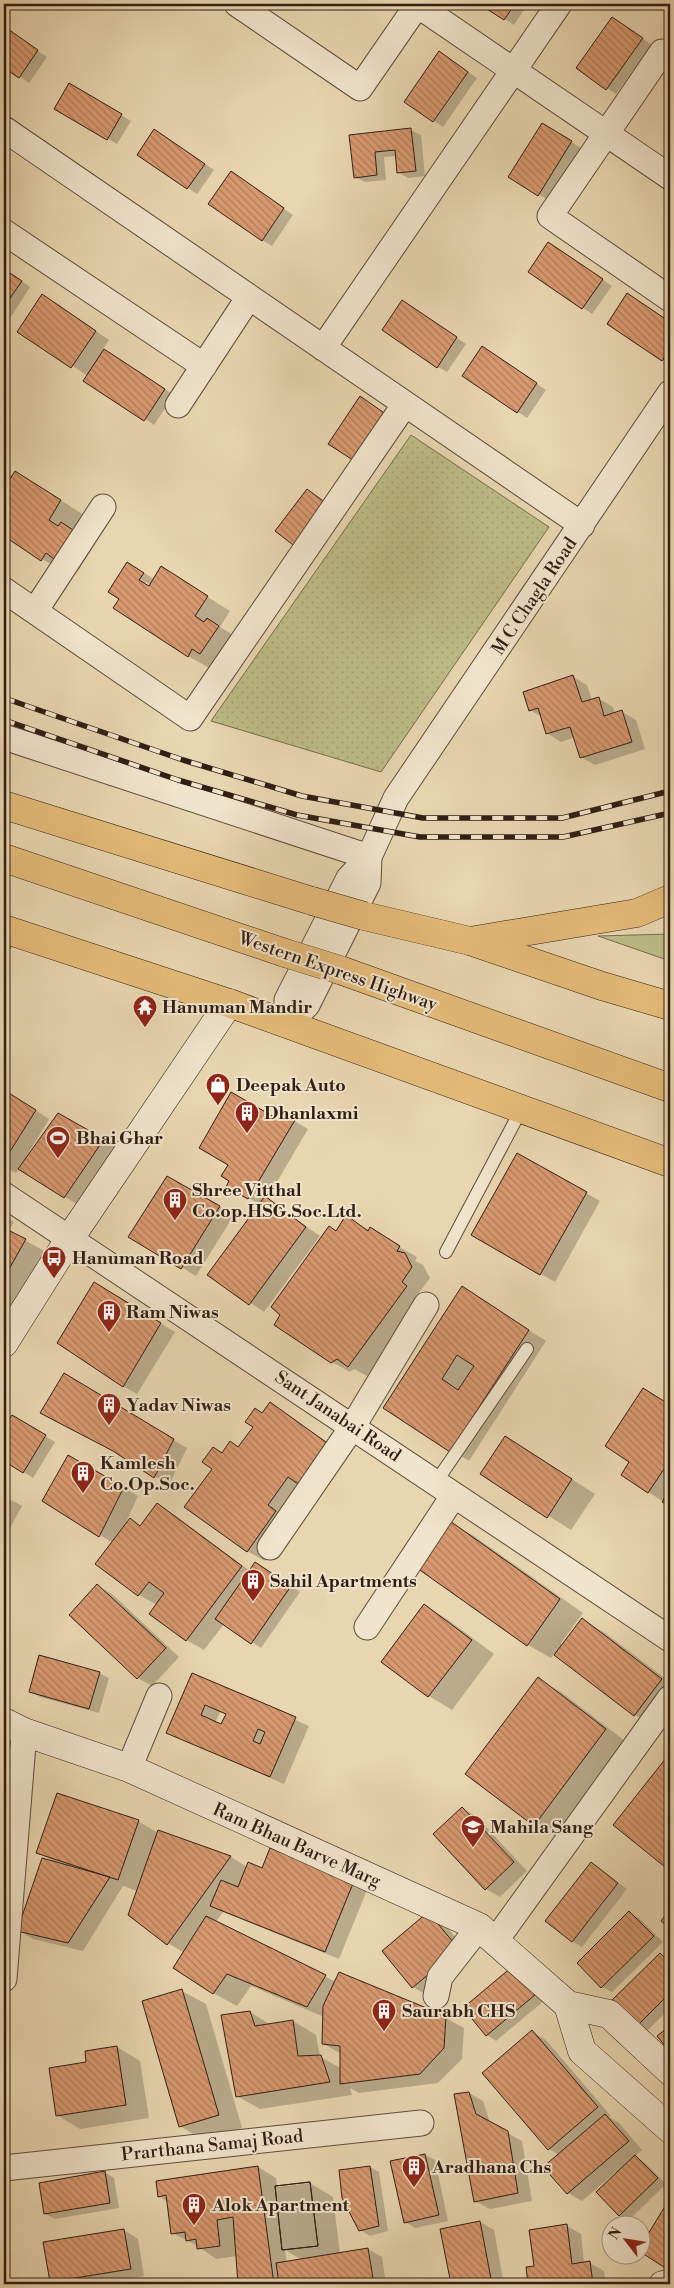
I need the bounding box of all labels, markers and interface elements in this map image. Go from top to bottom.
street label: M C Chagla Road [487,532,583,660]
street label: Western Express Highway [234,926,441,1016]
temple icon: Hanuman Mandir [132,994,158,1028]
place label: Hanuman Mandir [162,996,312,1019]
shop icon: Deepak Auto [205,1072,231,1106]
place label: Deepak Auto [236,1074,346,1097]
building icon: Dhanlaxmi [234,1100,260,1134]
place label: Dhanlaxmi [264,1102,359,1125]
sports icon: Bhai Ghar [45,1125,71,1159]
place label: Bhai Ghar [76,1127,163,1150]
place label: Shree Vitthal Co.op.HSG.Soc.Ltd. [192,1179,362,1223]
building icon: Shree Vitthal Co.op.HSG.Soc.Ltd. [162,1187,188,1221]
bus stop icon: Hanuman Road [41,1245,67,1279]
place label: Hanuman Road [72,1247,204,1270]
building icon: Ram Niwas [96,1299,122,1333]
place label: Ram Niwas [126,1301,219,1324]
street label: Sant Janabai Road [270,1366,406,1468]
building icon: Yadav Niwas [96,1392,122,1426]
place label: Yadav Niwas [126,1394,231,1417]
place label: Kamlesh Co.Op.Soc. [100,1452,195,1496]
building icon: Kamlesh Co.Op.Soc. [70,1460,96,1494]
building icon: Sahil Apartments [240,1568,266,1602]
place label: Sahil Apartments [270,1570,417,1593]
street label: Ram Bhau Barve Marg [209,1798,385,1893]
school or university icon: Mahila Sang [460,1814,486,1848]
place label: Mahila Sang [490,1816,594,1839]
building icon: Saurabh CHS [371,1998,397,2032]
place label: Saurabh CHS [402,2000,515,2023]
street label: Prarthana Samaj Road [120,2124,305,2166]
building icon: Aradhana Chs [401,2154,427,2188]
place label: Aradhana Chs [431,2156,551,2179]
building icon: Alok Apartment [181,2192,207,2226]
place label: Alok Apartment [211,2194,349,2217]
north arrow [602,2216,652,2266]
text: N [605,2224,626,2243]

